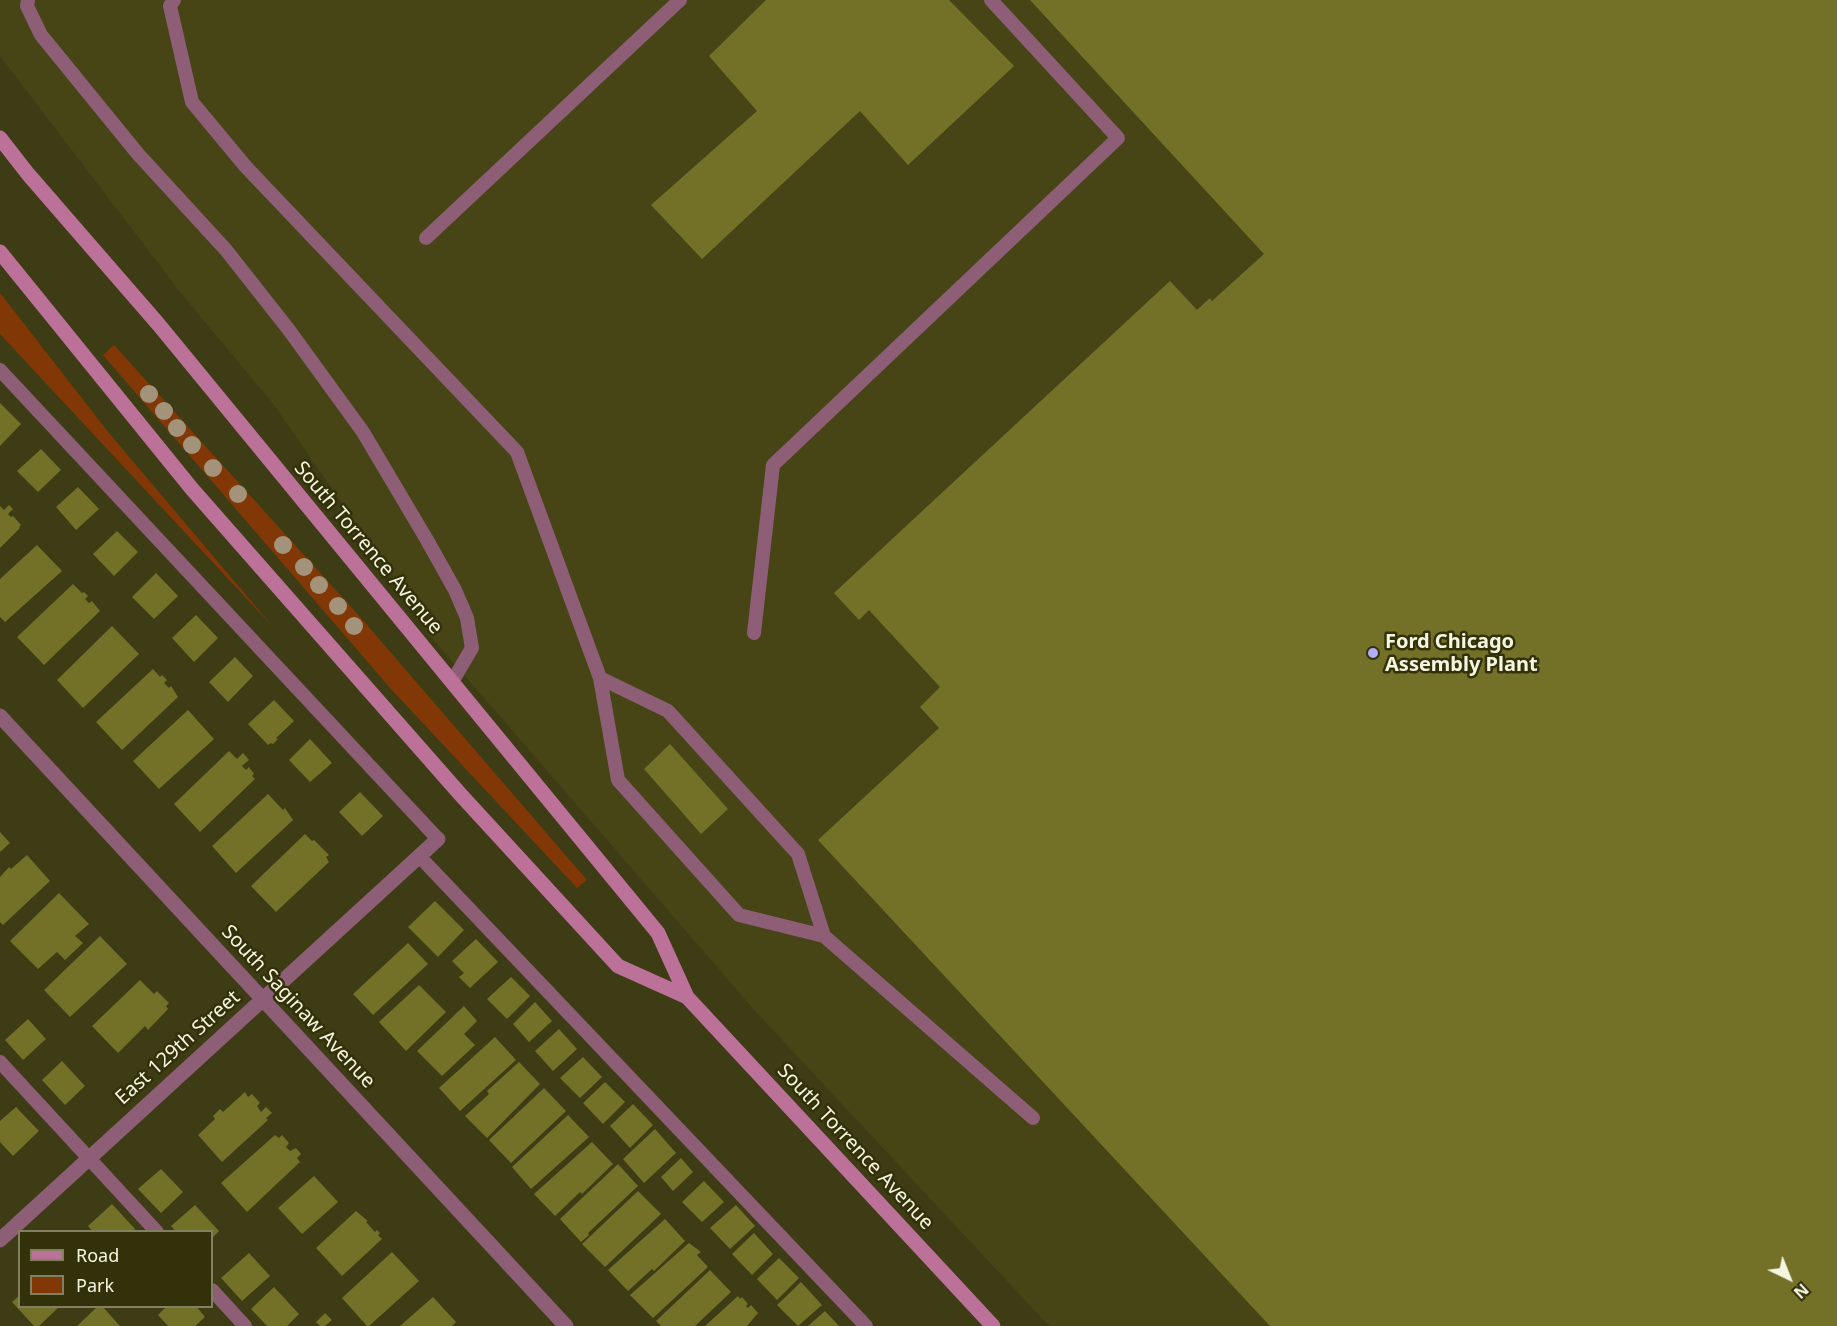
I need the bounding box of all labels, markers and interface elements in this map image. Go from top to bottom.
street label: South Torrence Avenue [289,457,447,639]
place label: Ford Chicago Assembly Plant [1385,630,1538,677]
marker: Ford Chicago Assembly Plant [1366,646,1380,660]
street label: South Saginaw Avenue [216,920,380,1094]
street label: East 129th Street [111,986,245,1110]
street label: South Torrence Avenue [772,1059,938,1235]
legend [18,1230,213,1308]
text: Road [76,1243,119,1267]
north arrow [1759,1248,1819,1308]
text: Park [76,1273,114,1297]
text: N [1789,1279,1814,1304]

